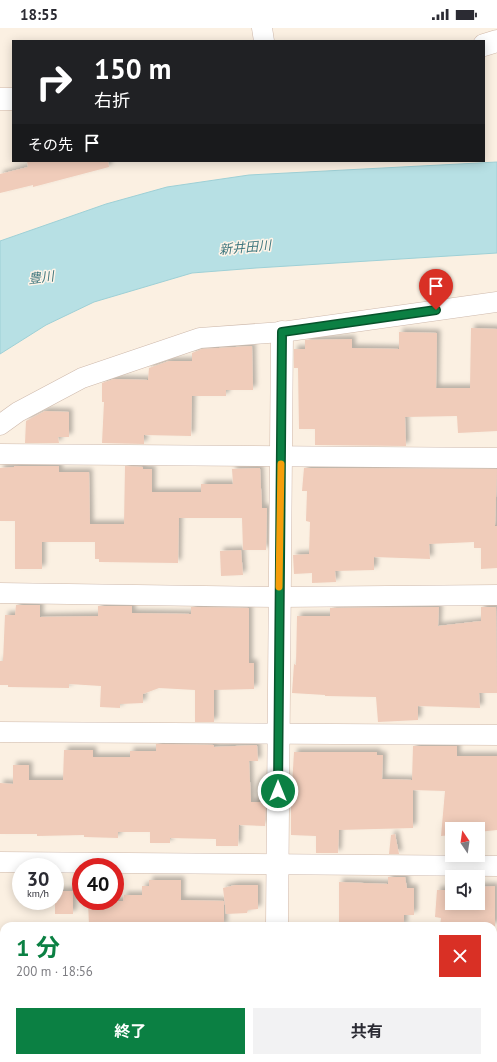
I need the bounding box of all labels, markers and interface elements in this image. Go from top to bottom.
text: 18:55 [20,5,58,24]
text: 150 m [94,50,171,87]
icon: right [28,56,80,108]
text: 右折 [94,89,130,112]
icon: arrive [81,132,103,154]
text: その先 [28,135,73,154]
water label: 新井田川 [218,237,274,258]
water label: 豊川 [27,267,57,288]
pin [419,269,453,310]
icon: arrive [425,275,447,297]
position arrow [257,770,299,812]
north arrow [445,822,485,862]
map controls [445,822,485,910]
speed limit sign: 40 [72,858,124,910]
text: 30 [27,866,49,892]
button: sound [445,870,485,910]
text: km/h [27,887,49,900]
text: 1 分 [16,932,60,963]
button: close [439,935,481,977]
text: 200 m · 18:56 [16,963,93,980]
button: 終了 [16,1008,245,1054]
button: 共有 [253,1008,481,1054]

